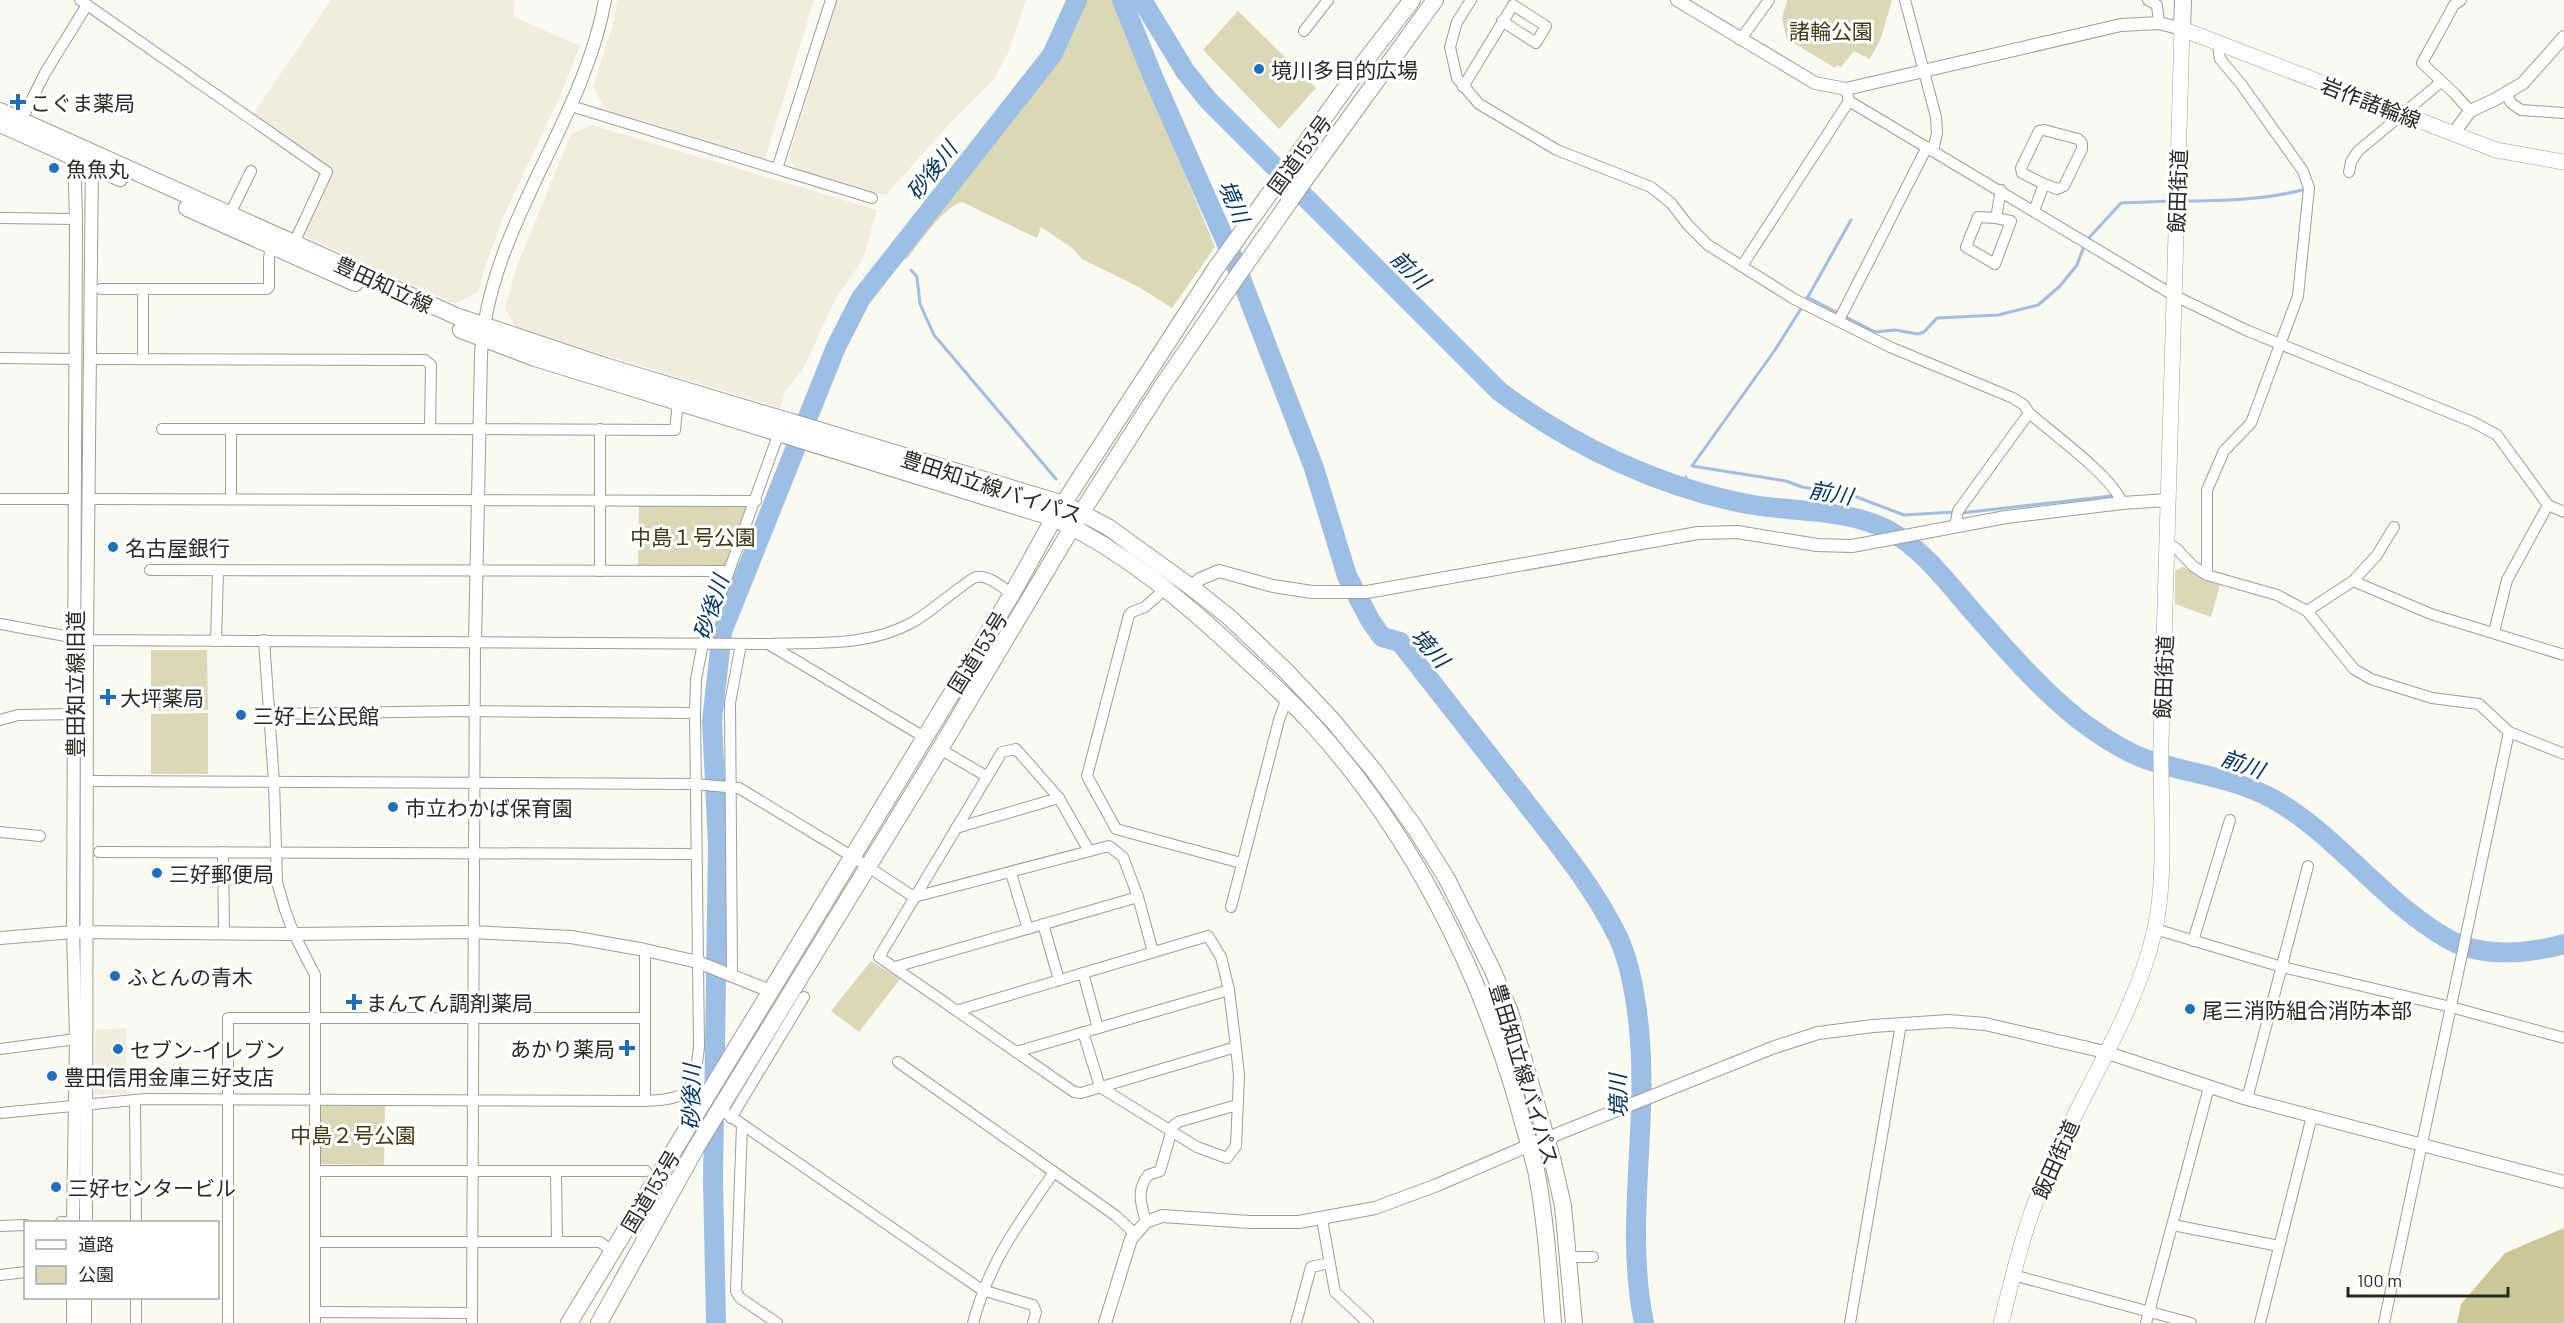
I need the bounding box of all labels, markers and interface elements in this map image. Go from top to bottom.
park label: 諸輪公園 [1789,18,1873,43]
place label: 境川多目的広場 [1271,57,1418,82]
marker: 境川多目的広場 [1252,62,1266,76]
street label: 岩作諸輪線 [2318,72,2424,132]
place label: こぐま薬局 [30,90,135,115]
marker: こぐま薬局 [11,95,25,109]
street label: 国道153号 [1262,109,1336,199]
water label: 砂後川 [900,134,963,204]
street label: 飯田街道 [2163,149,2191,233]
place label: 魚魚丸 [66,156,129,181]
marker: 魚魚丸 [47,161,61,175]
water label: 境川 [1214,176,1256,228]
water label: 前川 [1386,244,1437,295]
street label: 豊田知立線 [331,250,437,318]
street label: 豊田知立線バイパス [898,445,1086,527]
water label: 前川 [1807,475,1857,509]
park label: 中島１号公園 [630,524,756,549]
place label: 名古屋銀行 [125,535,230,560]
marker: 名古屋銀行 [106,540,120,554]
water label: 砂後川 [687,570,733,642]
street label: 国道153号 [942,606,1012,698]
street label: 豊田知立線旧道 [62,611,87,758]
water label: 境川 [1407,622,1457,674]
street label: 飯田街道 [2149,635,2177,719]
place label: 大坪薬局 [120,685,204,710]
marker: 大坪薬局 [101,690,115,704]
place label: 三好上公民館 [253,703,379,728]
marker: 三好上公民館 [234,708,248,722]
water label: 前川 [2218,744,2270,783]
place label: 市立わかば保育園 [405,795,573,820]
marker: 市立わかば保育園 [386,800,400,814]
place label: 三好郵便局 [169,861,274,886]
marker: 三好郵便局 [150,866,164,880]
place label: ふとんの青木 [127,964,253,989]
marker: ふとんの青木 [108,969,122,983]
street label: 豊田知立線バイパス [1485,980,1565,1168]
place label: まんてん調剤薬局 [366,990,533,1015]
marker: まんてん調剤薬局 [347,995,361,1009]
place label: 尾三消防組合消防本部 [2202,997,2412,1022]
marker: 尾三消防組合消防本部 [2183,1002,2197,1016]
place label: あかり薬局 [510,1036,615,1061]
place label: セブン-イレブン [130,1037,285,1062]
marker: あかり薬局 [620,1041,634,1055]
marker: セブン-イレブン [111,1042,125,1056]
water label: 砂後川 [676,1062,704,1130]
place label: 豊田信用金庫三好支店 [64,1064,274,1089]
marker: 豊田信用金庫三好支店 [45,1069,59,1083]
water label: 境川 [1604,1072,1630,1118]
street label: 飯田街道 [2026,1116,2084,1202]
park label: 中島２号公園 [290,1122,416,1147]
street label: 国道153号 [616,1145,684,1237]
place label: 三好センタービル [68,1175,236,1200]
marker: 三好センタービル [49,1180,63,1194]
legend [24,1221,219,1299]
text: 道路 [78,1233,114,1255]
scale bar [2348,1260,2508,1298]
text: 公園 [78,1263,114,1285]
text: 100 m [2357,1269,2402,1291]

